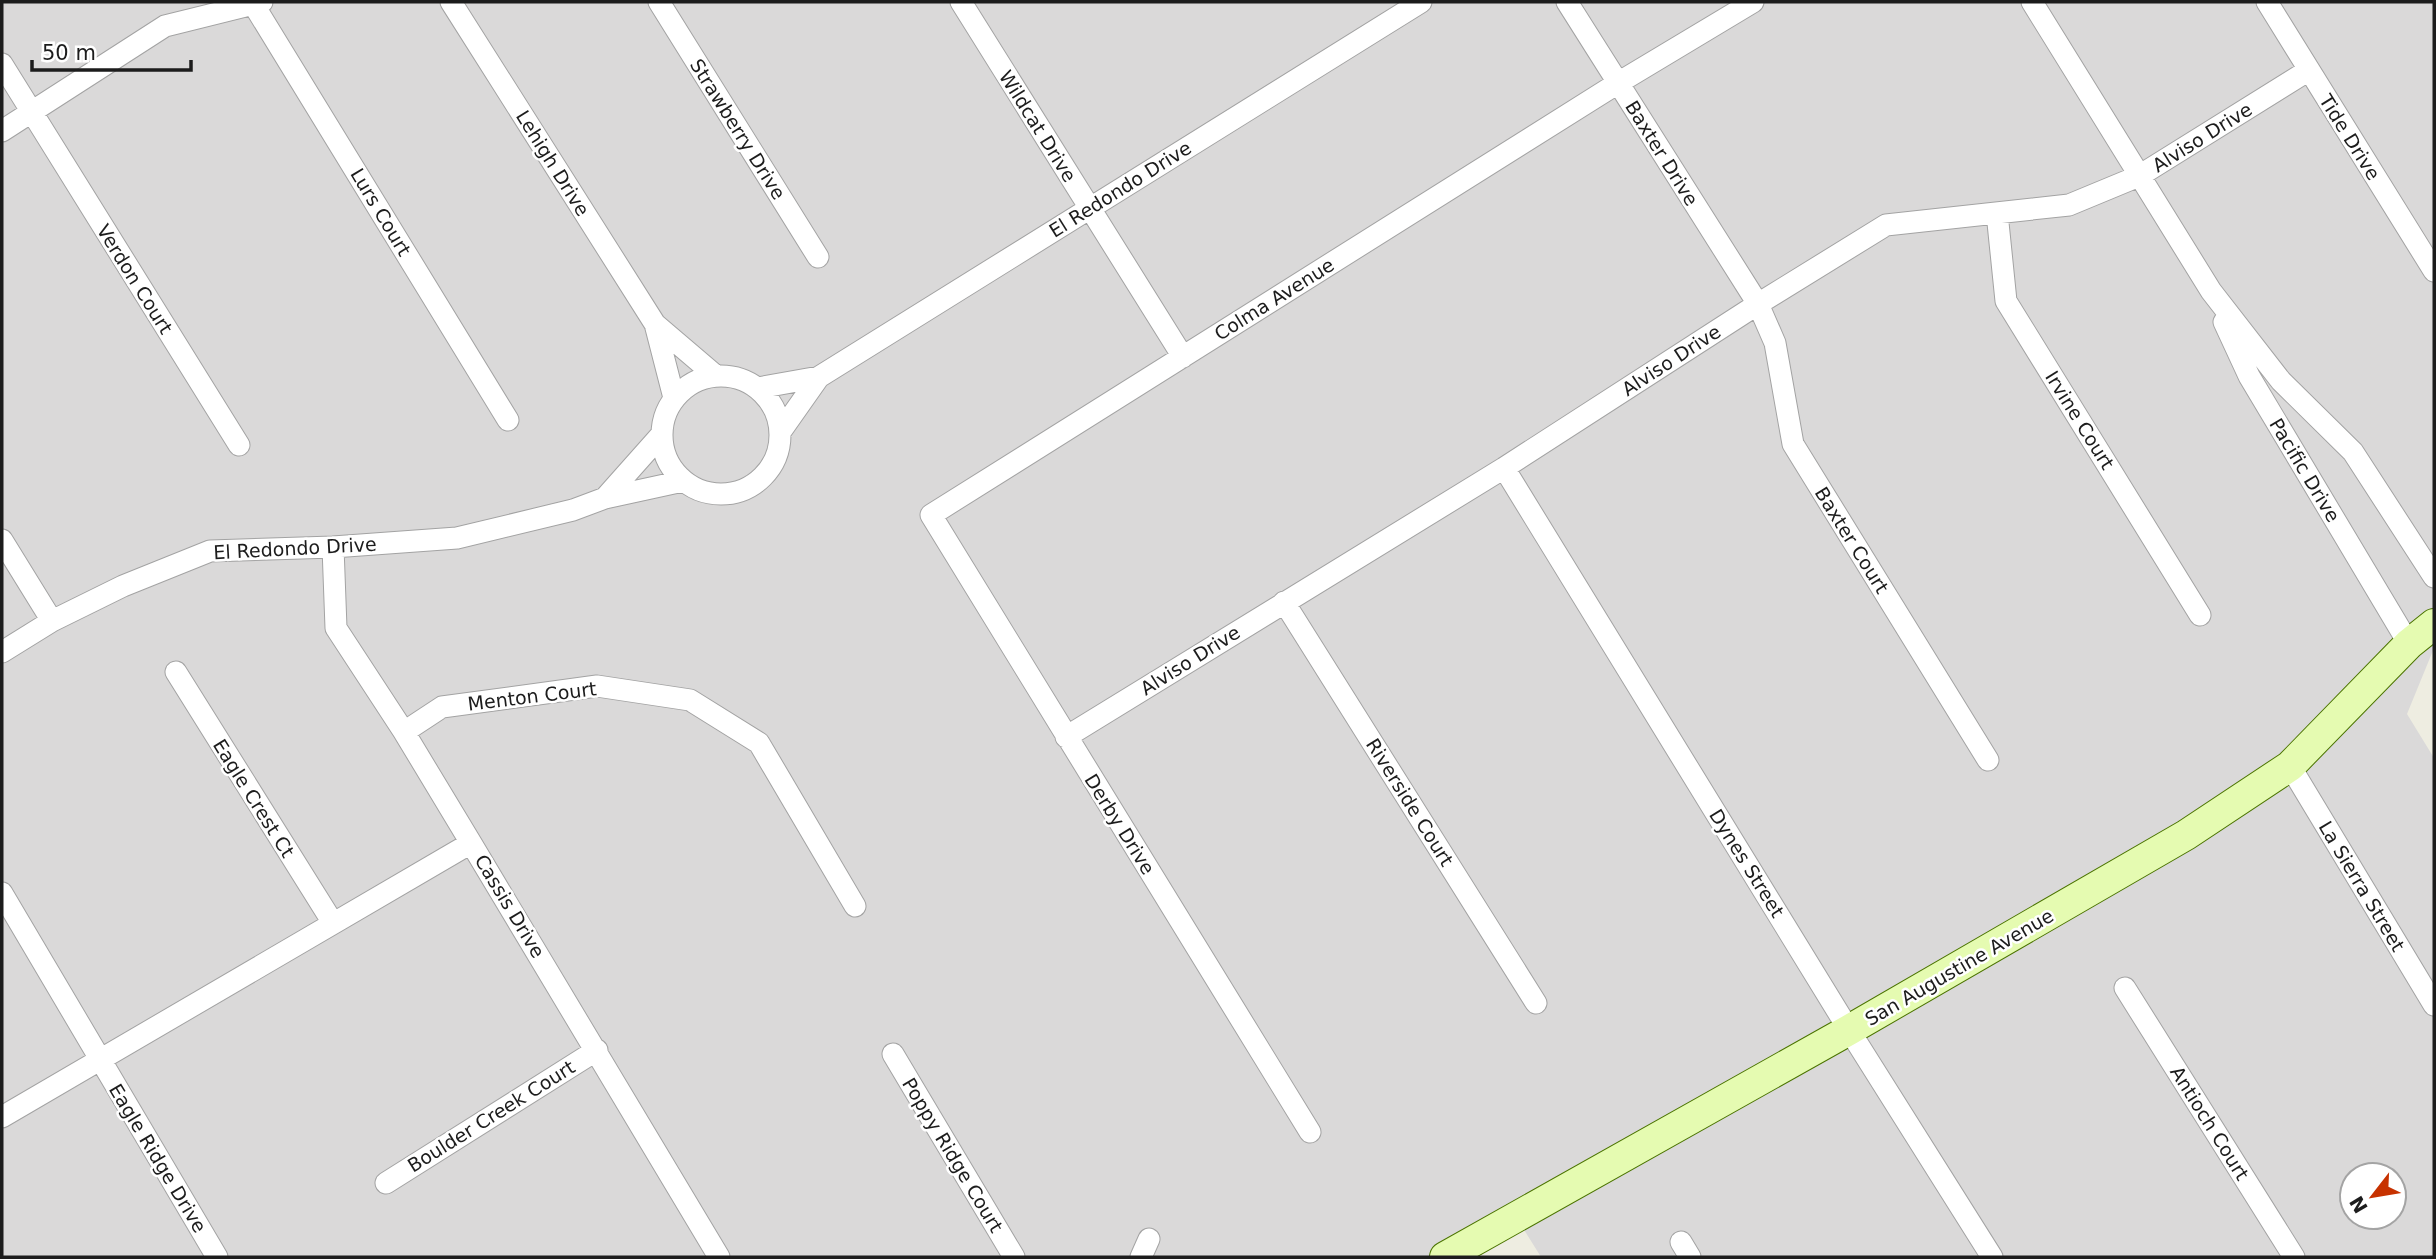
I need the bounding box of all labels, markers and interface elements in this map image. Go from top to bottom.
scale bar [32,28,191,72]
text: 50 m [42,41,96,65]
street label: Strawberry Drive [686,55,790,203]
street label: Wildcat Drive [995,66,1081,186]
street label: Tide Drive [2315,89,2385,184]
street label: Baxter Drive [1621,96,1703,210]
street label: Alviso Drive [2148,98,2256,176]
street label: Lehigh Drive [512,106,594,220]
street label: El Redondo Drive [1045,136,1195,242]
street label: Lurs Court [346,164,416,260]
street label: Verdon Court [93,220,177,338]
street label: Colma Avenue [1210,253,1338,345]
street label: Alviso Drive [1618,320,1724,400]
street label: Irvine Court [2041,367,2119,473]
street label: Pacific Drive [2265,414,2345,526]
street label: Baxter Court [1811,483,1893,597]
street label: El Redondo Drive [213,533,377,563]
street label: Alviso Drive [1136,621,1244,699]
street label: Menton Court [466,677,598,715]
street label: Riverside Court [1362,734,1458,870]
street label: Eagle Crest Ct [209,735,299,861]
street label: Derby Drive [1080,770,1160,878]
street label: Dynes Street [1705,805,1789,921]
street label: La Sierra Street [2314,817,2410,955]
street label: Cassis Drive [471,850,549,962]
street label: San Augustine Avenue [1861,904,2057,1030]
street label: Boulder Creek Court [403,1056,579,1176]
street label: Antioch Court [2166,1062,2254,1184]
street label: Poppy Ridge Court [898,1074,1008,1236]
street label: Eagle Ridge Drive [105,1080,211,1236]
north arrow [2338,1161,2408,1231]
text: N [2345,1192,2372,1217]

